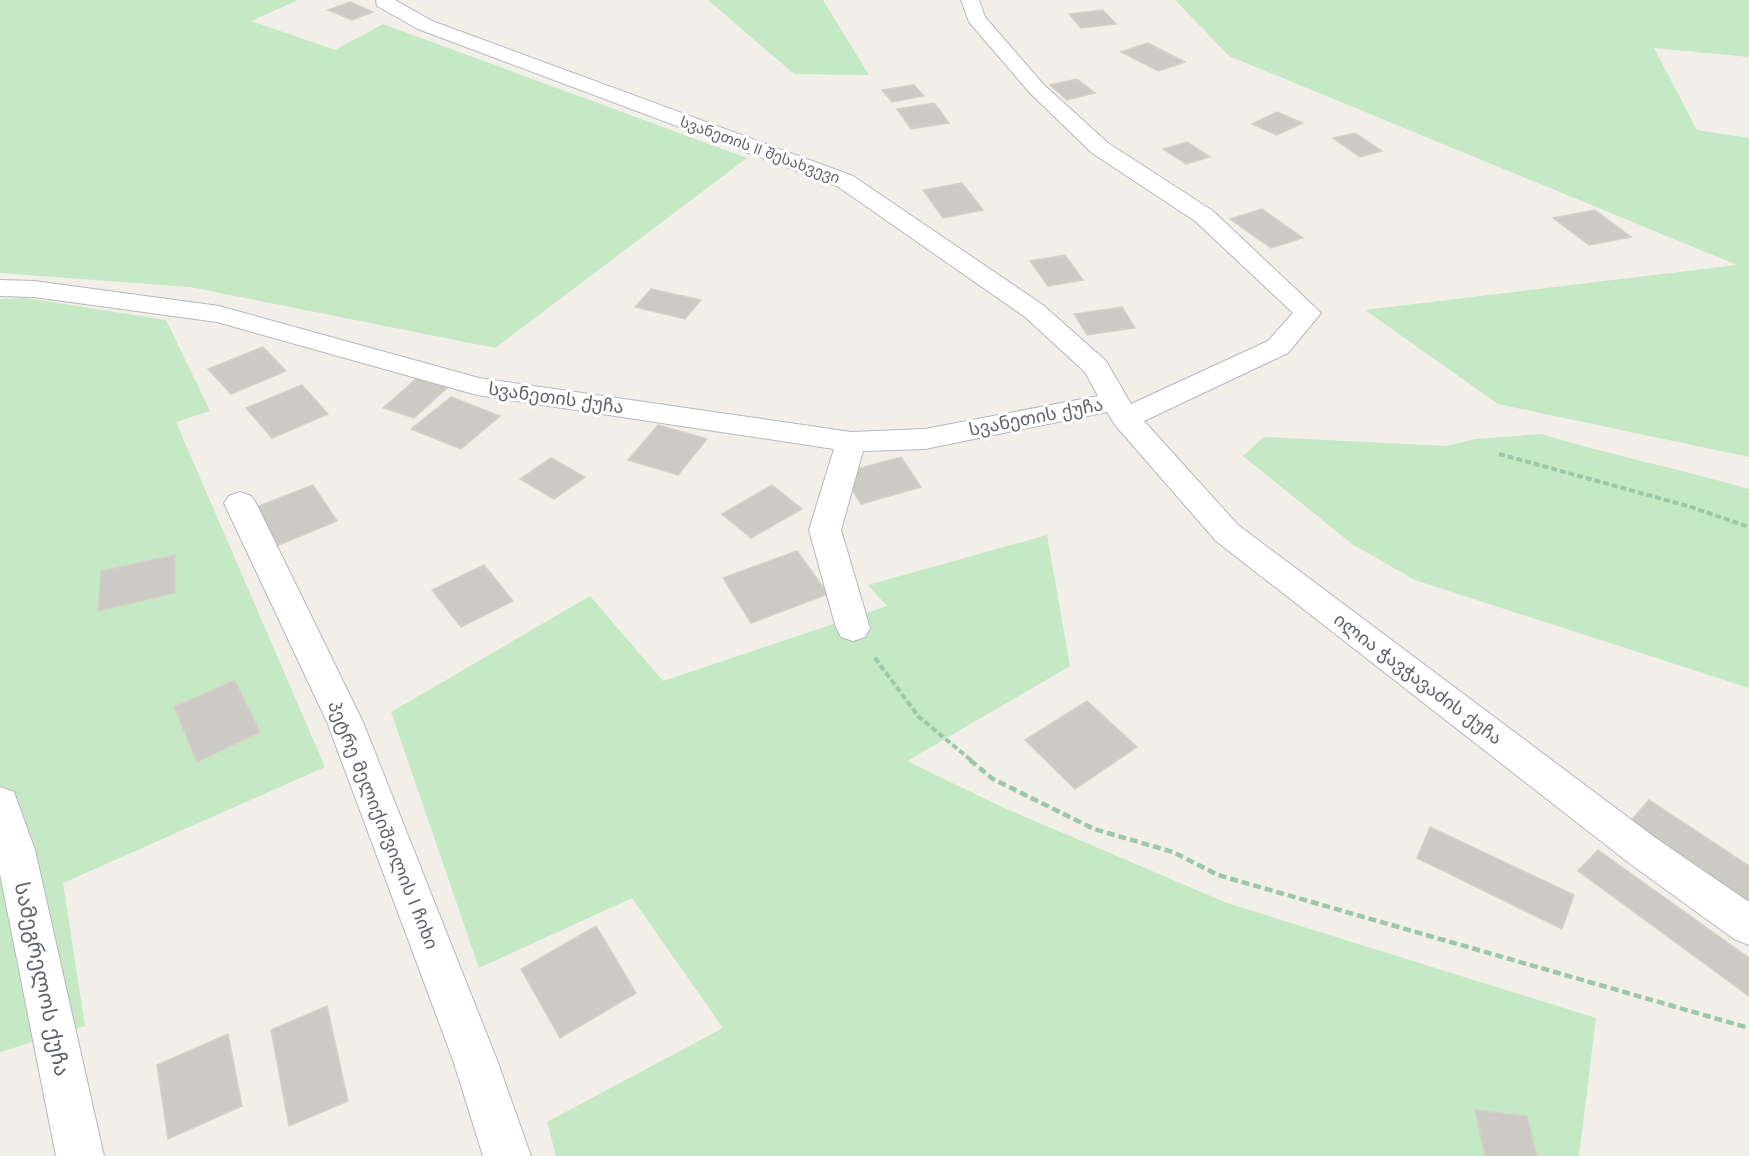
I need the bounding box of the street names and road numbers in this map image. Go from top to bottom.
street label: სვანეთის II შესახვევი [677,111,843,189]
street label: სვანეთის ქუჩა [487,376,625,420]
street label: სვანეთის ქუჩა [967,391,1105,443]
street label: ილია ჭავჭავაძის ქუჩა [1328,607,1508,751]
street label: პეტრე მელიქიშვილის I ჩიხი [321,697,445,953]
street label: სამეგრელოს ქუჩა [7,879,77,1079]

